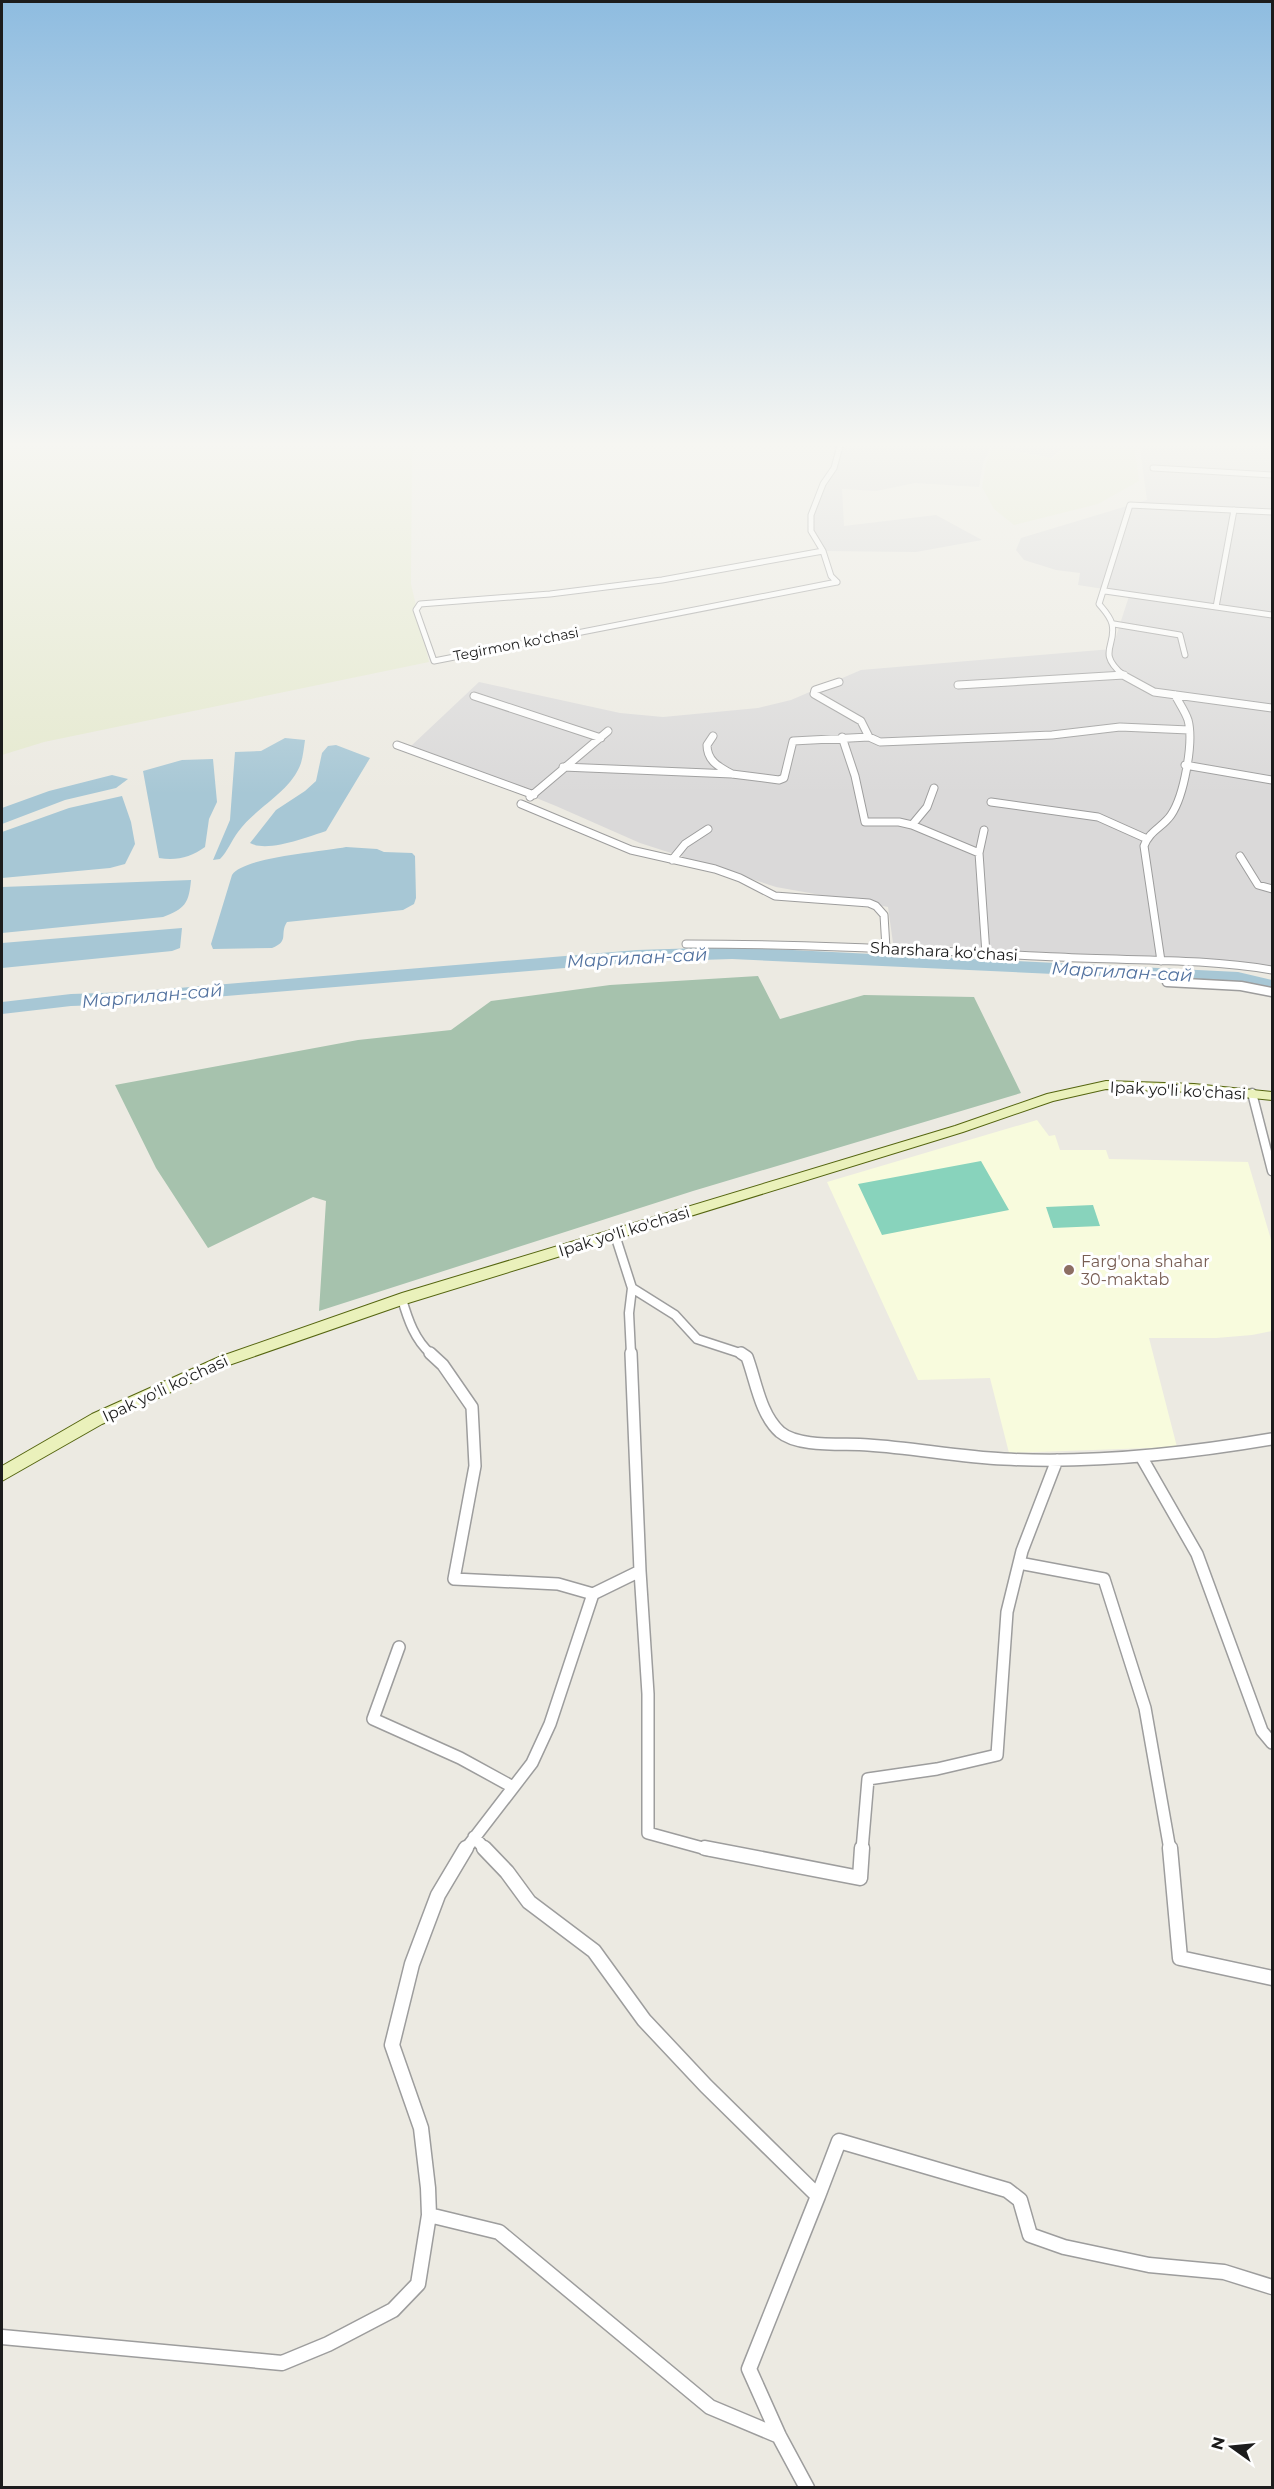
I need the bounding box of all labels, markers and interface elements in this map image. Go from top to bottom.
street label: Tegirmon koʻchasi [452,623,580,665]
street label: Sharshara koʻchasi [870,938,1018,965]
water label: Маргилан-сай [566,943,708,973]
water label: Маргилан-сай [1051,957,1193,987]
water label: Маргилан-сай [81,979,223,1013]
street label: Ipak yo'li ko'chasi [1109,1077,1247,1104]
street label: Ipak yo'li ko'chasi [556,1202,692,1260]
place label: Farg'ona shahar 30-maktab [1081,1252,1210,1289]
marker: Farg'ona shahar 30-maktab [1062,1263,1076,1277]
street label: Ipak yo'li ko'chasi [99,1351,231,1426]
north arrow [1202,2417,1262,2477]
text: N [1207,2435,1229,2452]

